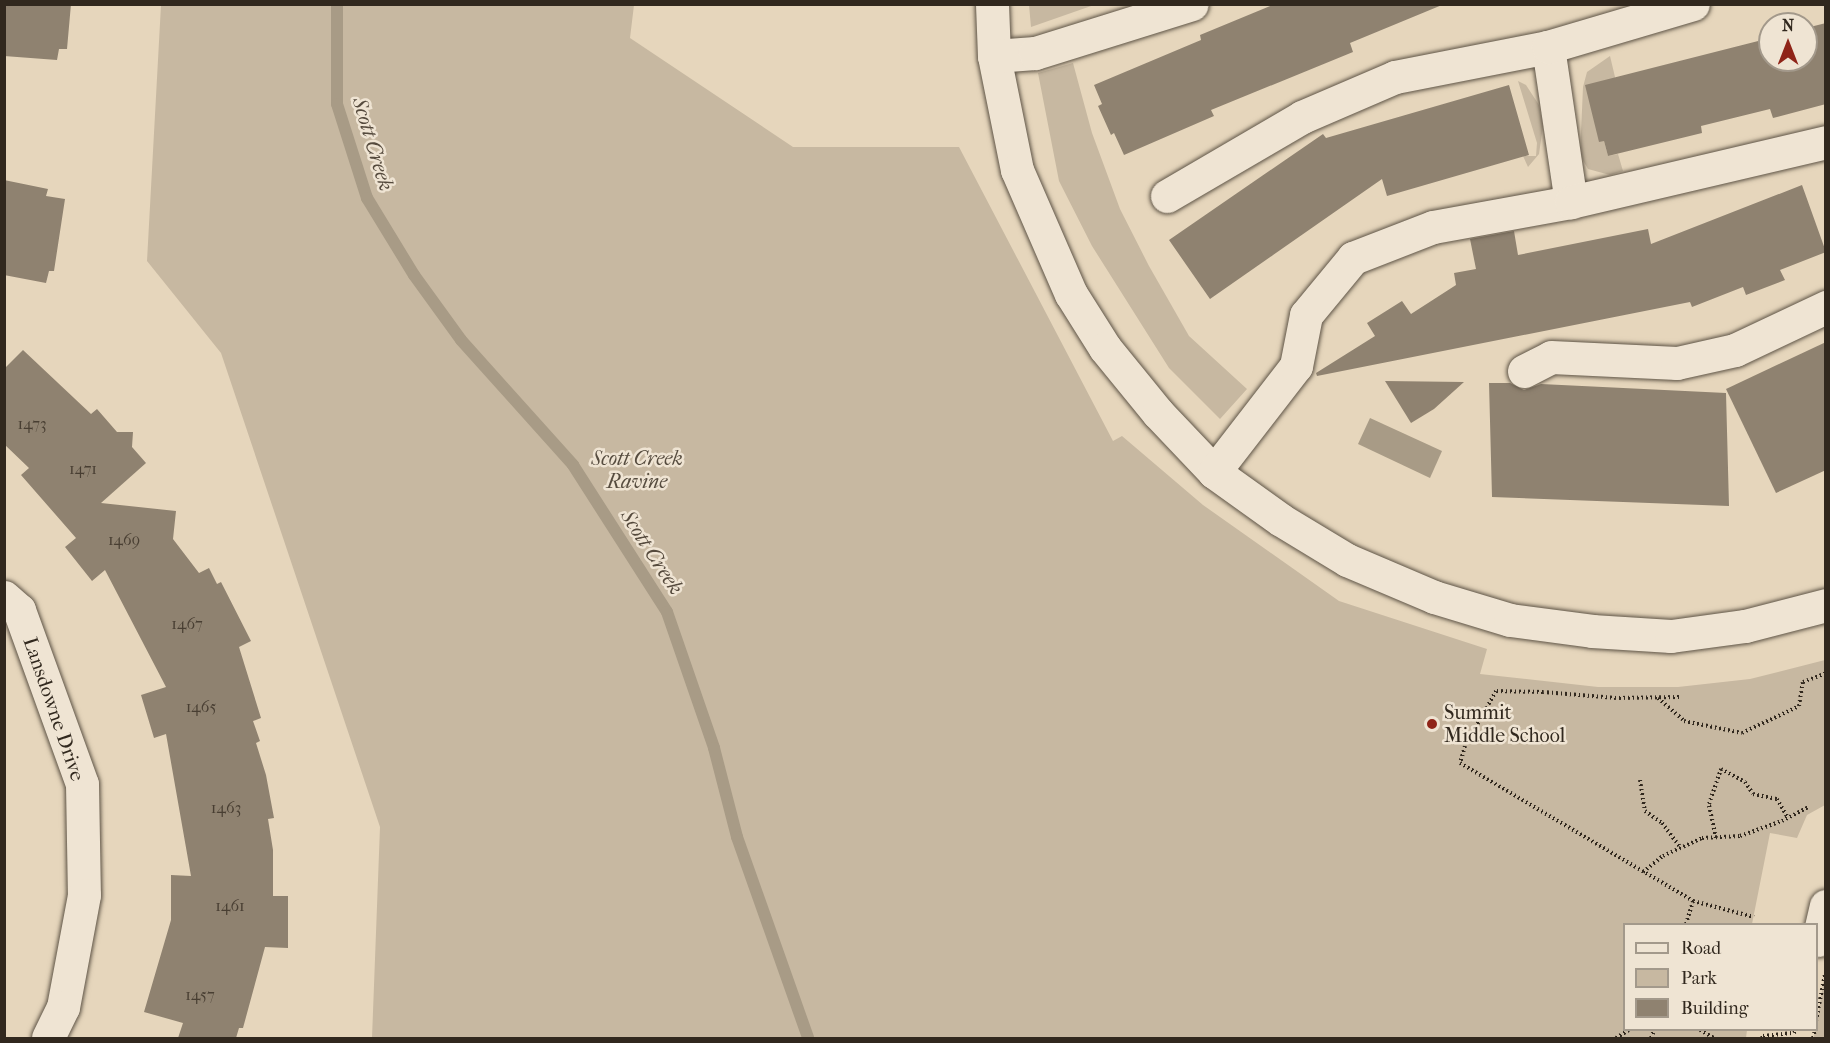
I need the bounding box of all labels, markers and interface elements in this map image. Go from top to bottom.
north arrow [1758,12,1818,72]
text: N [1782,16,1794,35]
water label: Scott Creek [347,94,399,194]
house number: 1473 [18,414,46,434]
park label: Scott Creek Ravine [591,447,683,494]
house number: 1471 [69,459,97,479]
water label: Scott Creek [615,505,689,599]
house number: 1469 [108,530,140,550]
house number: 1467 [171,614,203,634]
street label: Lansdowne Drive [18,634,90,784]
house number: 1465 [186,697,216,717]
place label: Summit Middle School [1444,700,1565,747]
marker: Summit Middle School [1425,717,1439,731]
house number: 1463 [211,798,241,818]
house number: 1461 [215,896,245,916]
legend [1623,923,1818,1031]
text: Road [1681,938,1721,959]
text: Park [1681,968,1717,989]
house number: 1457 [185,985,215,1005]
text: Building [1681,998,1748,1019]

